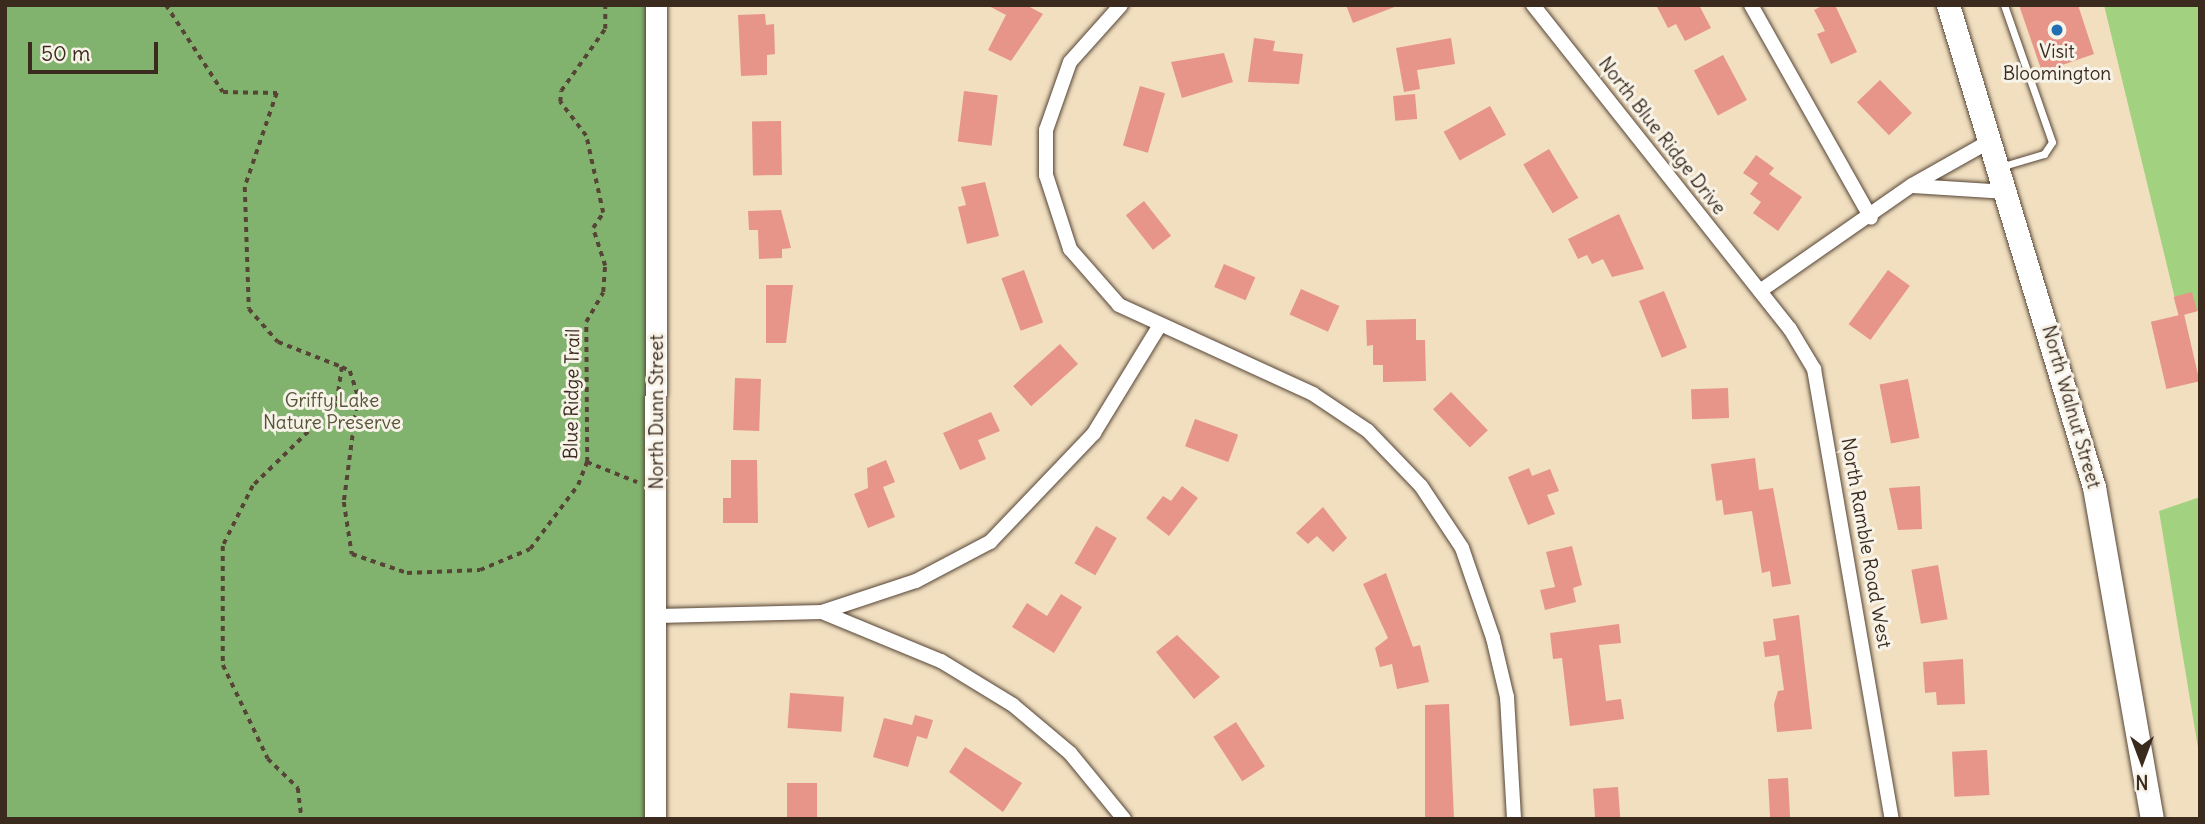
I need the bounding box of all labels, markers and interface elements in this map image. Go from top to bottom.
marker: Visit Bloomington [2049,22,2065,38]
scale bar [32,28,161,72]
text: 50 m [41,40,90,67]
place label: Visit Bloomington [2003,41,2111,85]
street label: North Blue Ridge Drive [1593,53,1731,219]
street label: North Walnut Street [2037,323,2105,491]
street label: Blue Ridge Trail [559,328,585,460]
street label: North Dunn Street [646,334,668,490]
park label: Griffy Lake Nature Preserve [263,390,401,434]
street label: North Ramble Road West [1836,436,1896,650]
north arrow [2107,726,2177,796]
text: N [2135,770,2149,794]

